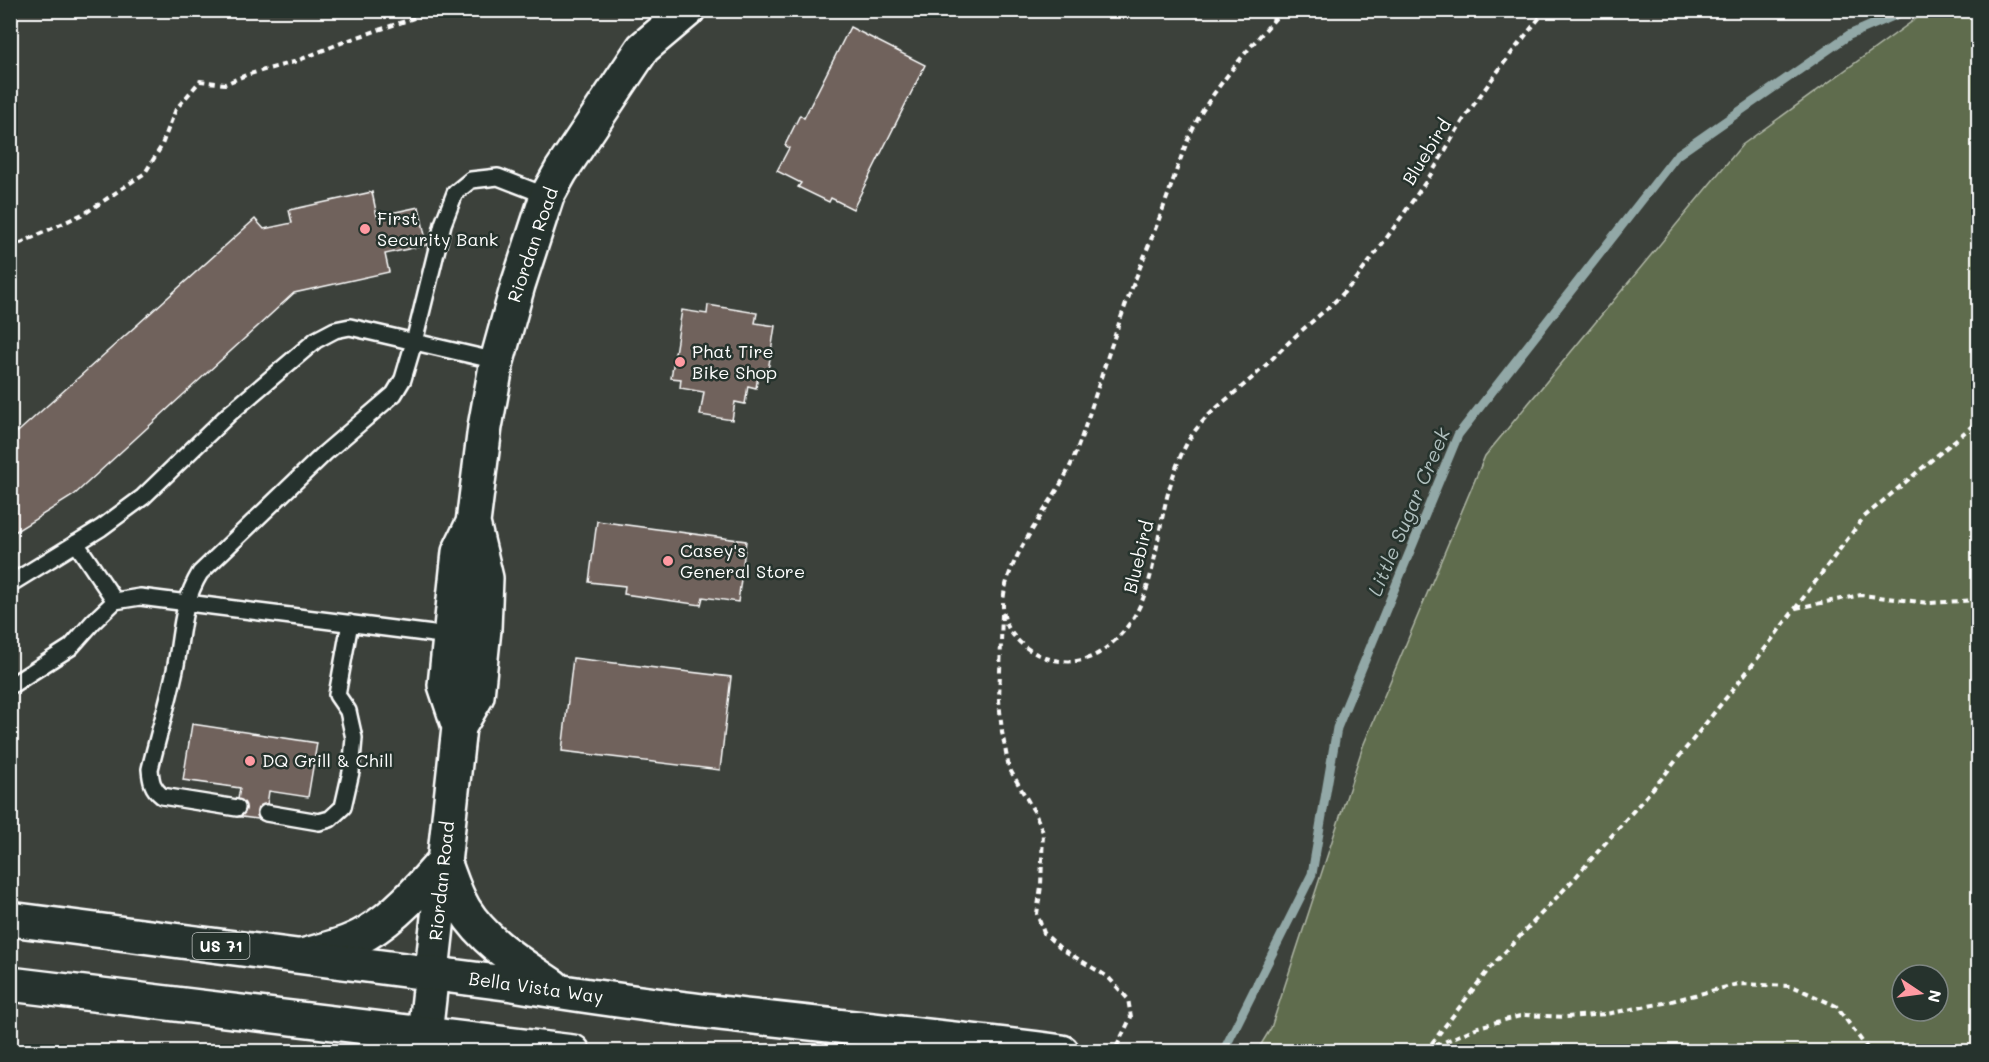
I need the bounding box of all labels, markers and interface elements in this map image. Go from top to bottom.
street label: Bluebird [1396,114,1456,189]
street label: Riordan Road [501,184,563,305]
place label: First Security Bank [377,206,498,251]
marker: First Security Bank [358,222,372,236]
place label: Phat Tire Bike Shop [692,339,777,384]
marker: Phat Tire Bike Shop [673,355,687,369]
water label: Little Sugar Creek [1361,423,1455,600]
street label: Bluebird [1117,518,1159,596]
place label: Casey's General Store [680,538,805,583]
marker: Casey's General Store [661,554,675,568]
place label: DQ Grill & Chill [262,748,393,772]
marker: DQ Grill & Chill [243,754,257,768]
street label: Riordan Road [423,820,459,942]
road number: US 71 [192,933,250,959]
north arrow [1890,963,1950,1023]
street label: Bella Vista Way [467,966,605,1008]
text: N [1924,988,1947,1005]

